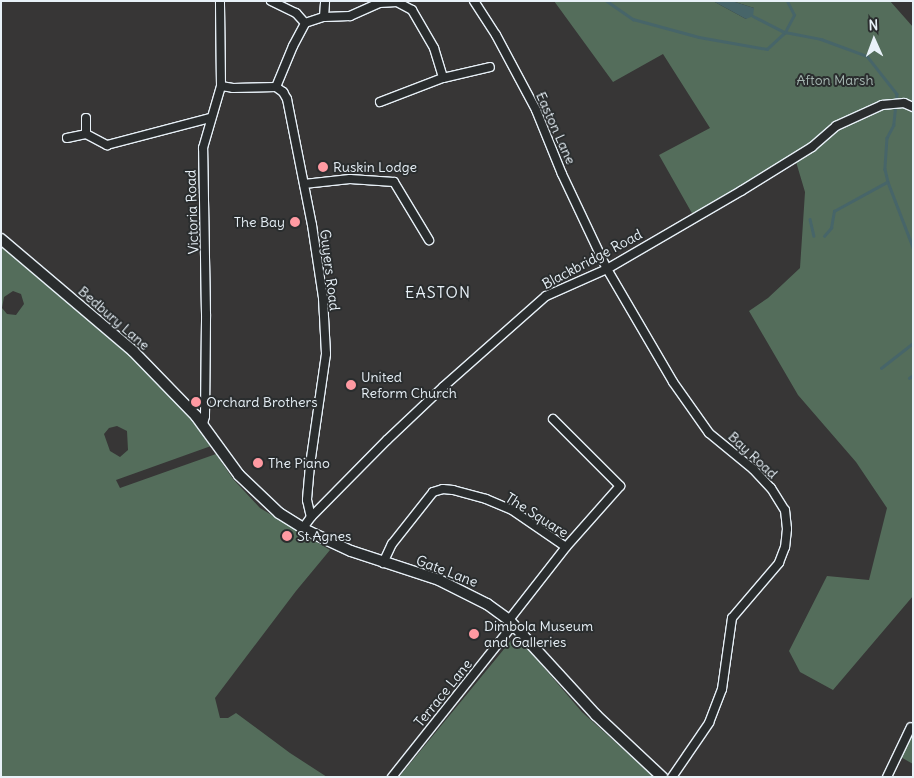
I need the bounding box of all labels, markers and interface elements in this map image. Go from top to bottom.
north arrow [849,15,899,65]
text: N [868,16,879,34]
park label: Afton Marsh [797,72,873,88]
street label: Easton Lane [533,89,579,167]
place label: Ruskin Lodge [333,159,417,175]
marker: Ruskin Lodge [317,161,329,173]
street label: Victoria Road [182,169,202,255]
place label: The Bay [234,214,285,230]
marker: The Bay [289,216,301,228]
street label: Blackbridge Road [539,226,645,292]
street label: Guyers Road [317,228,343,312]
street label: Bedbury Lane [75,282,153,354]
district label: EASTON [404,282,472,302]
place label: United Reform Church [361,369,457,402]
marker: United Reform Church [345,379,357,391]
place label: Orchard Brothers [206,394,318,410]
marker: Orchard Brothers [190,396,202,408]
street label: Bay Road [725,428,781,482]
place label: The Piano [268,455,330,471]
marker: The Piano [252,457,264,469]
street label: The Square [503,489,571,541]
place label: St Agnes [297,528,351,544]
marker: St Agnes [281,530,293,542]
street label: Gate Lane [414,552,480,590]
place label: Dimbola Museum and Galleries [484,618,593,650]
marker: Dimbola Museum and Galleries [468,628,480,640]
street label: Terrace Lane [411,656,475,730]

